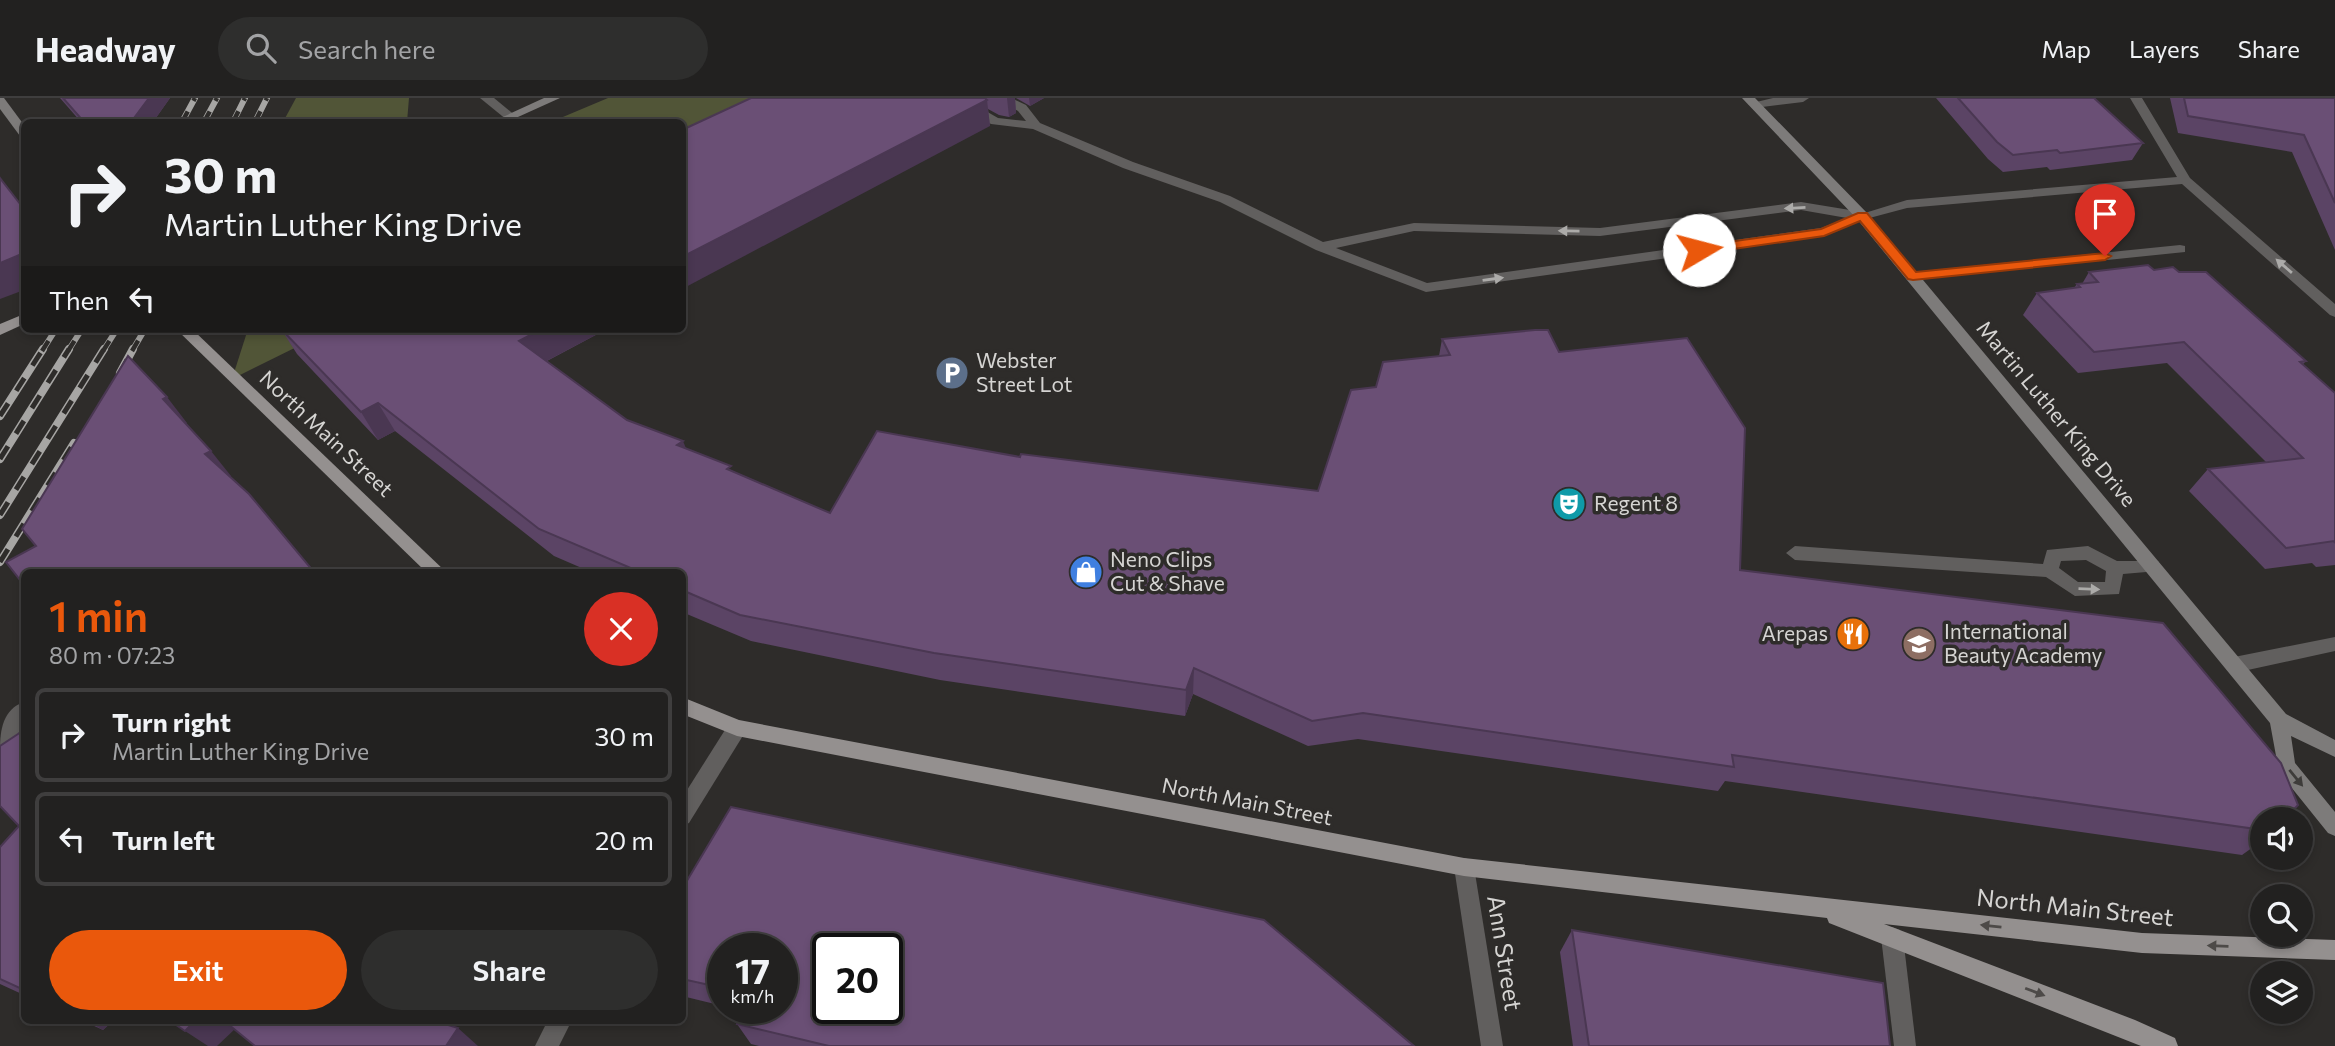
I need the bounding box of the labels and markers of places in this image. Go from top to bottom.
pin [2075,184,2135,256]
place label: Webster Street Lot [976,347,1072,396]
parking icon: Webster Street Lot [933,354,971,392]
theatre icon: Regent 8 [1550,485,1588,523]
place label: Regent 8 [1594,490,1678,515]
place label: Neno Clips Cut & Shave [1110,546,1225,595]
shop icon: Neno Clips Cut & Shave [1067,553,1105,591]
restaurant icon: Arepas [1834,615,1872,653]
place label: International Beauty Academy [1944,618,2103,667]
place label: Arepas [1761,620,1828,645]
school or university icon: International Beauty Academy [1900,625,1938,663]

